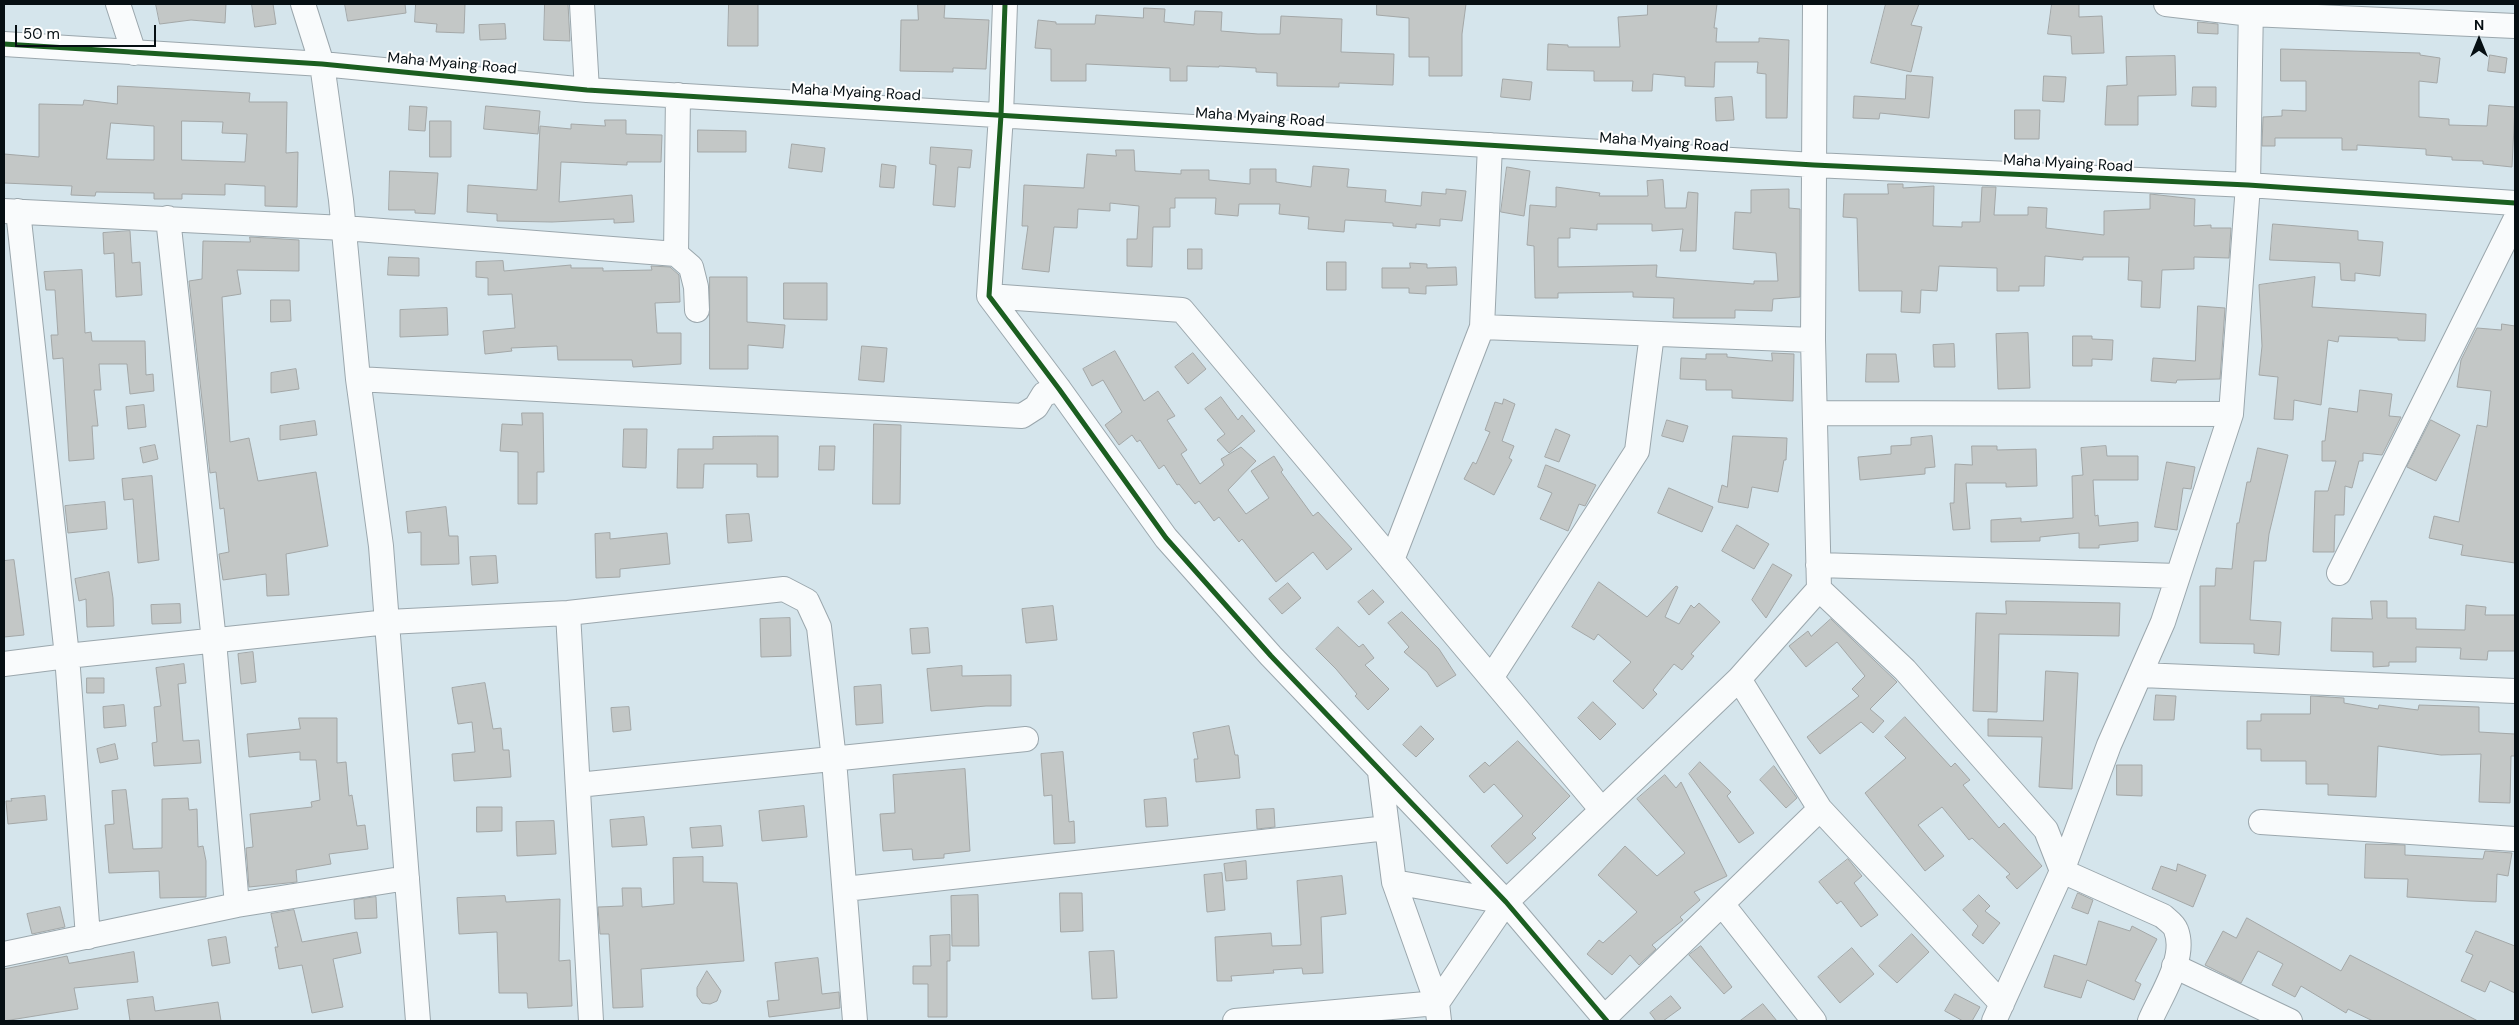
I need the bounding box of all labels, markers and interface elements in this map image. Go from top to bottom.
scale bar [18,15,159,47]
north arrow [2454,15,2504,65]
text: N [2474,16,2484,34]
text: 50 m [23,24,60,44]
street label: Maha Myaing Road [387,49,517,79]
street label: Maha Myaing Road [791,81,921,105]
street label: Maha Myaing Road [1195,104,1325,132]
street label: Maha Myaing Road [1599,129,1729,157]
street label: Maha Myaing Road [2003,152,2133,176]

